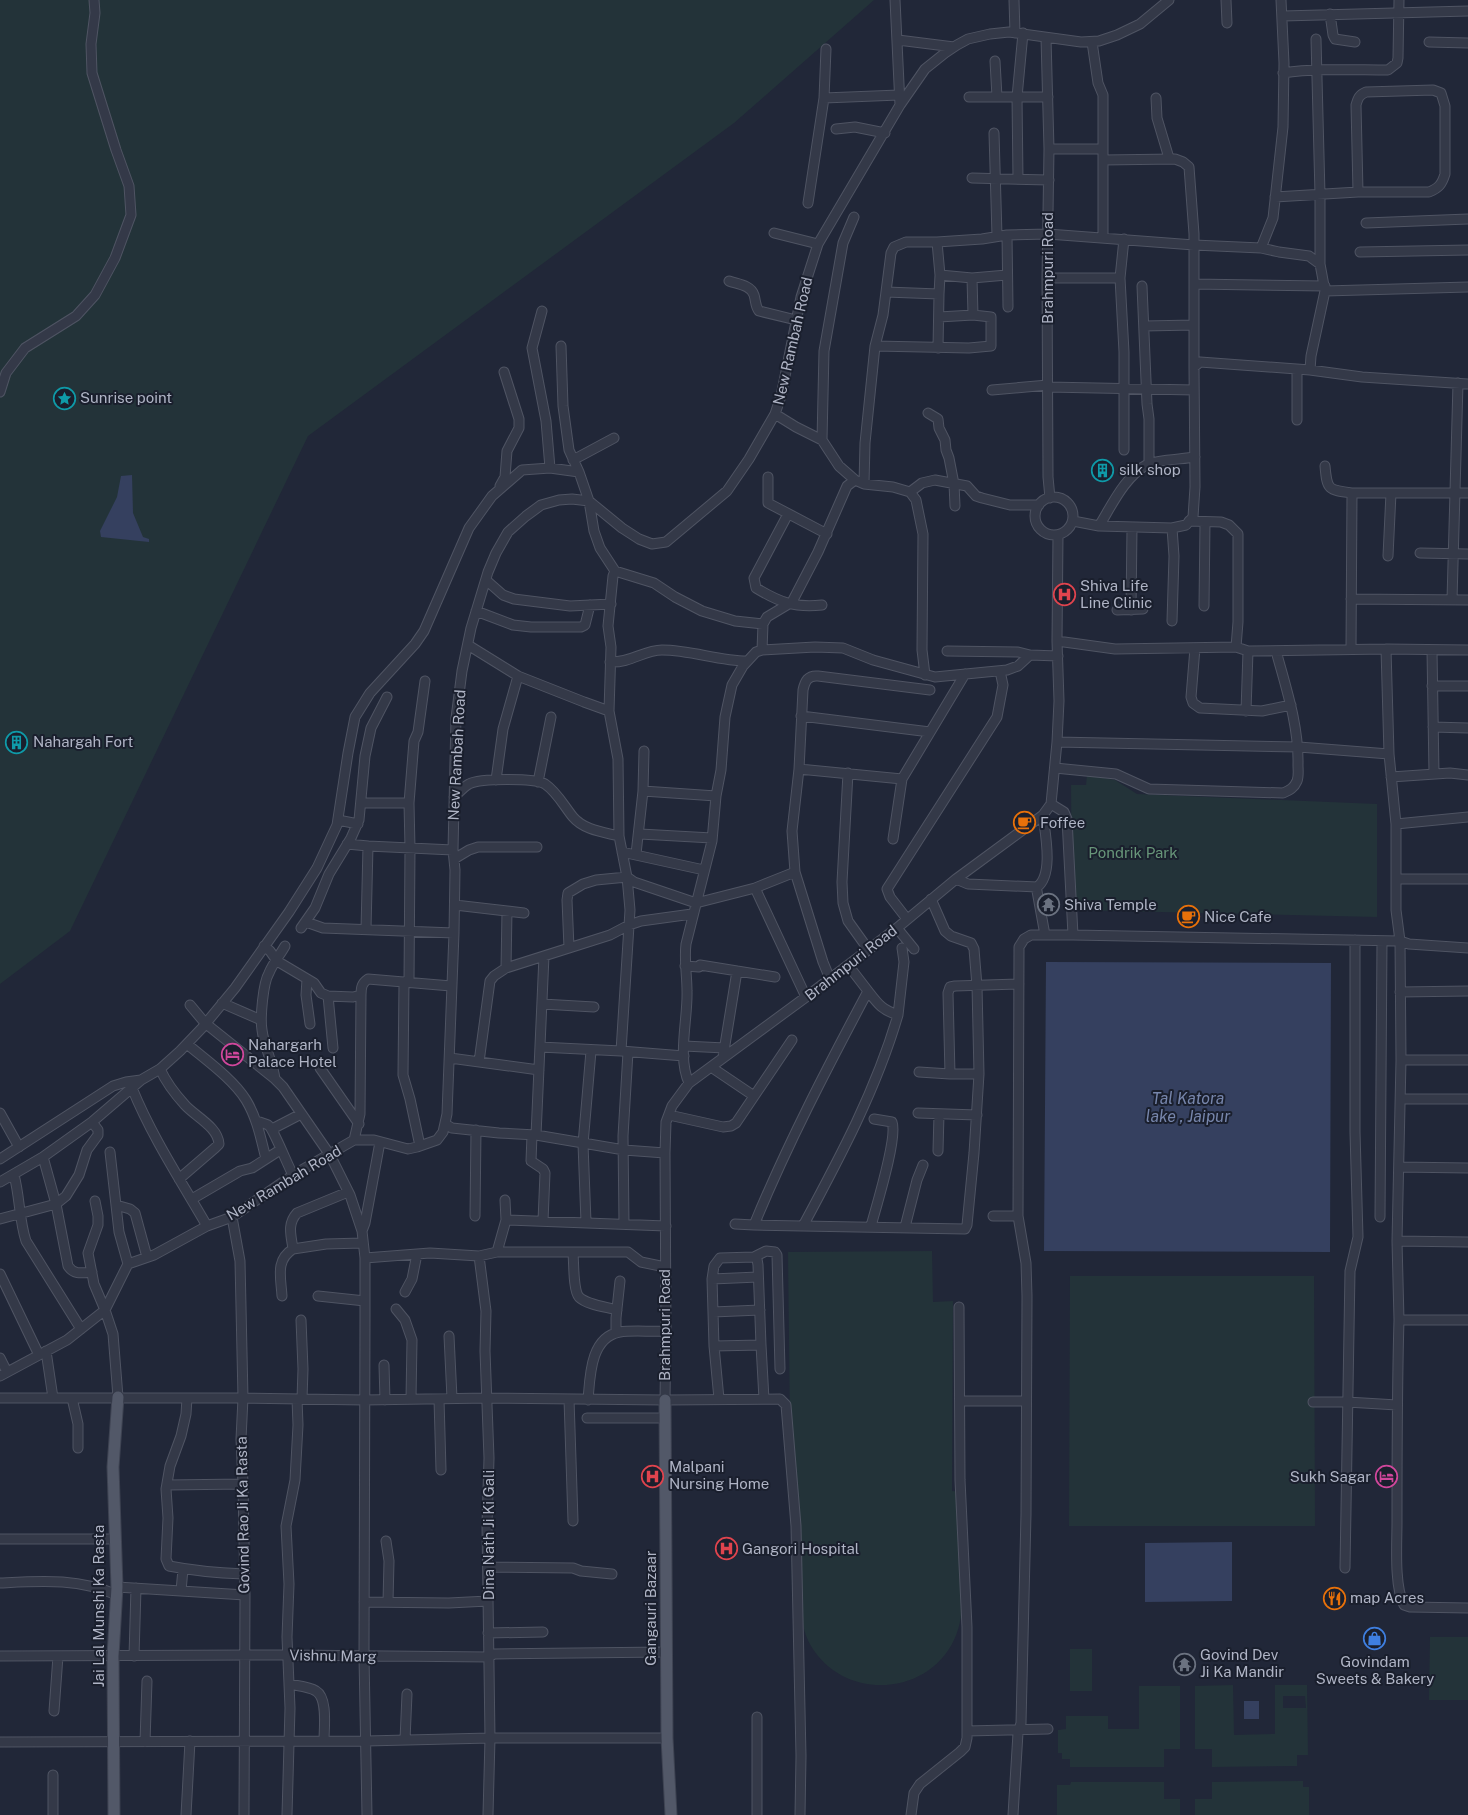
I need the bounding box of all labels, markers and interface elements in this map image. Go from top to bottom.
street label: Brahmpuri Road [1039,212,1056,324]
street label: New Rambah Road [769,275,816,407]
place icon: Sunrise point [52,386,76,410]
place label: Sunrise point [80,389,172,406]
building icon: silk shop [1091,458,1115,482]
place label: silk shop [1119,461,1181,478]
place label: Shiva Life Line Clinic [1080,577,1152,611]
hospital icon: Shiva Life Line Clinic [1052,583,1076,607]
street label: New Rambah Road [445,689,468,821]
building icon: Nahargah Fort [5,730,29,754]
place label: Nahargah Fort [33,733,134,750]
cafe icon: Foffee [1012,811,1036,835]
place label: Foffee [1040,814,1085,831]
park label: Pondrik Park [1088,844,1178,861]
temple icon: Shiva Temple [1036,893,1060,917]
place label: Shiva Temple [1064,896,1157,913]
cafe icon: Nice Cafe [1176,905,1200,929]
place label: Nice Cafe [1204,908,1272,925]
street label: Brahmpuri Road [801,921,900,1004]
place label: Nahargarh Palace Hotel [248,1036,337,1070]
hotel icon: Nahargarh Palace Hotel [220,1042,244,1066]
water label: Tal Katora lake , Jaipur [1146,1089,1231,1126]
street label: New Rambah Road [223,1142,344,1224]
street label: Brahmpuri Road [656,1269,673,1381]
street label: Govind Rao Ji Ka Rasta [233,1436,252,1594]
place label: Malpani Nursing Home [669,1458,769,1492]
hospital icon: Malpani Nursing Home [641,1464,665,1488]
hotel icon: Sukh Sagar [1375,1465,1399,1489]
place label: Sukh Sagar [1290,1468,1371,1485]
street label: Dina Nath Ji Ki Gali [480,1470,497,1600]
street label: Jai Lal Munshi Ka Rasta [90,1525,107,1687]
hospital icon: Gangori Hospital [714,1537,738,1561]
place label: Gangori Hospital [742,1540,859,1557]
street label: Gangauri Bazaar [642,1550,659,1666]
restaurant icon: map Acres [1322,1586,1346,1610]
place label: map Acres [1350,1589,1424,1606]
shop icon: Govindam Sweets & Bakery [1363,1627,1387,1651]
street label: Vishnu Marg [289,1646,377,1665]
place label: Govind Dev Ji Ka Mandir [1200,1646,1284,1680]
temple icon: Govind Dev Ji Ka Mandir [1172,1652,1196,1676]
place label: Govindam Sweets & Bakery [1316,1653,1434,1687]

